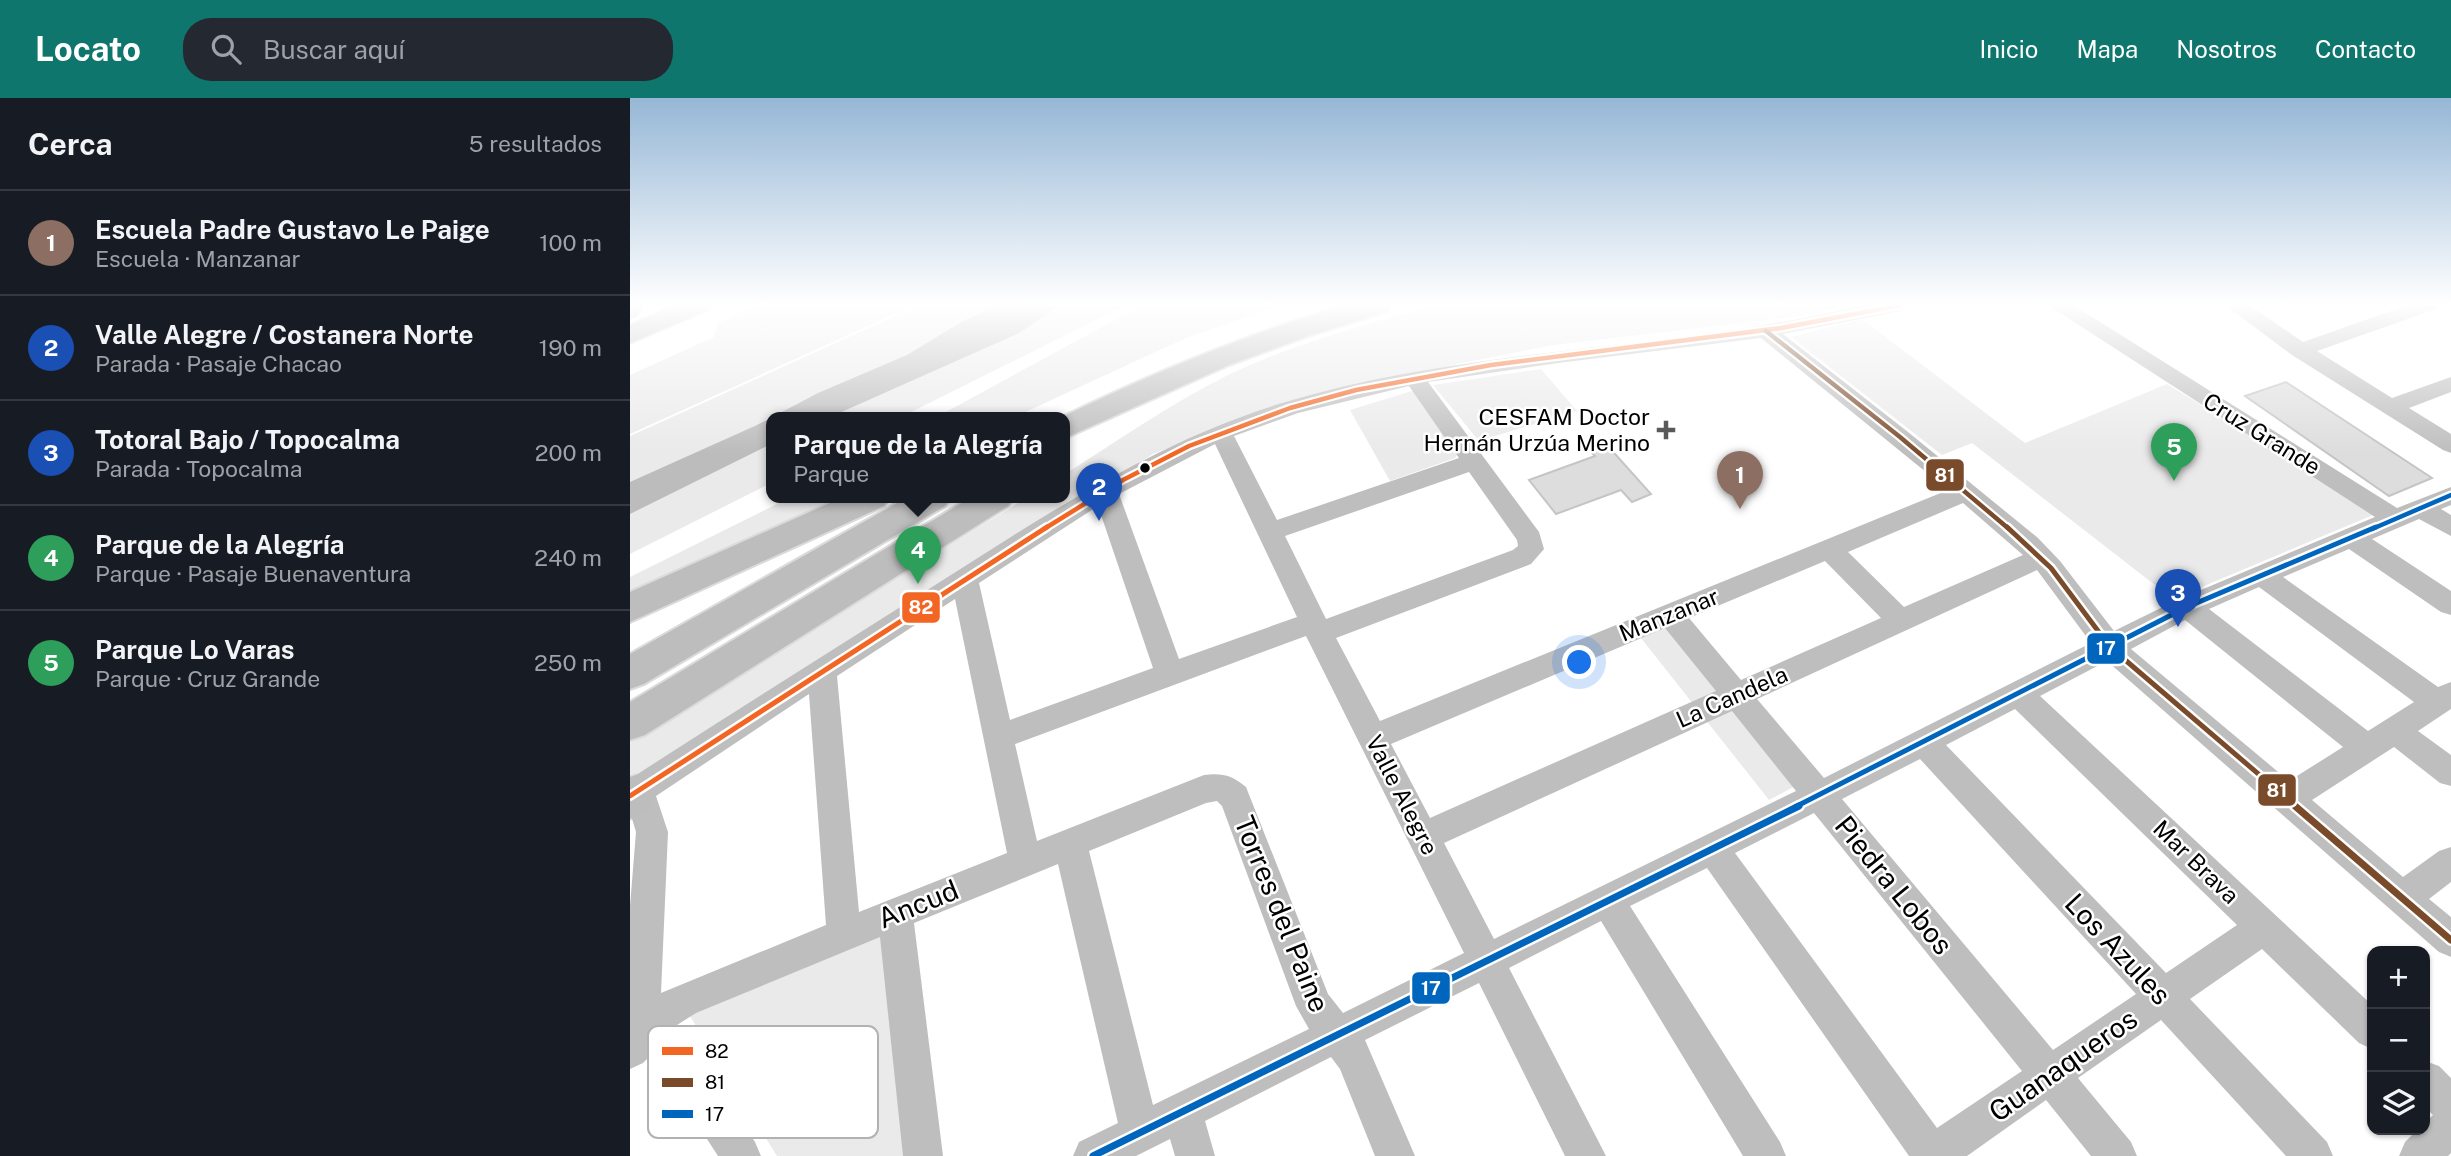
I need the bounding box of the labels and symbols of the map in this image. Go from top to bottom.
street label: Cruz Grande [2199,387,2326,480]
place label: CESFAM Doctor Hernán Urzúa Merino [1423,403,1650,456]
marker: CESFAM Doctor Hernán Urzúa Merino [1656,420,1676,440]
pin: 5 [2151,423,2197,481]
pin: 1 [1717,451,1763,509]
line badge: 81 [1925,458,1965,492]
unlabelled marker [1138,461,1152,475]
pin: 2 [1076,463,1122,521]
text: 81 [1935,464,1955,486]
pin: 4 [895,526,941,584]
pin: 3 [2155,569,2201,627]
street label: Manzanar [1615,582,1723,647]
line badge: 82 [901,591,941,624]
text: 82 [909,596,933,618]
line badge: 17 [2086,632,2126,665]
text: 17 [2096,637,2116,659]
your location [1562,645,1596,679]
street label: La Candela [1672,660,1792,733]
street label: Valle Alegre [1361,731,1444,859]
line badge: 81 [2257,773,2297,807]
text: 81 [2267,779,2287,801]
street label: Piedra Lobos [1829,809,1960,960]
street label: Torres del Paine [1228,811,1337,1017]
street label: Mar Brava [2148,814,2245,909]
street label: Ancud [873,872,963,935]
street label: Los Azules [2059,886,2178,1011]
line badge: 17 [1411,971,1451,1005]
text: 17 [1421,977,1441,999]
street label: Guanaqueros [1982,1001,2143,1128]
legend [648,1026,878,1138]
text: 82 [705,1040,729,1062]
text: 81 [705,1071,725,1093]
text: 17 [705,1103,724,1125]

